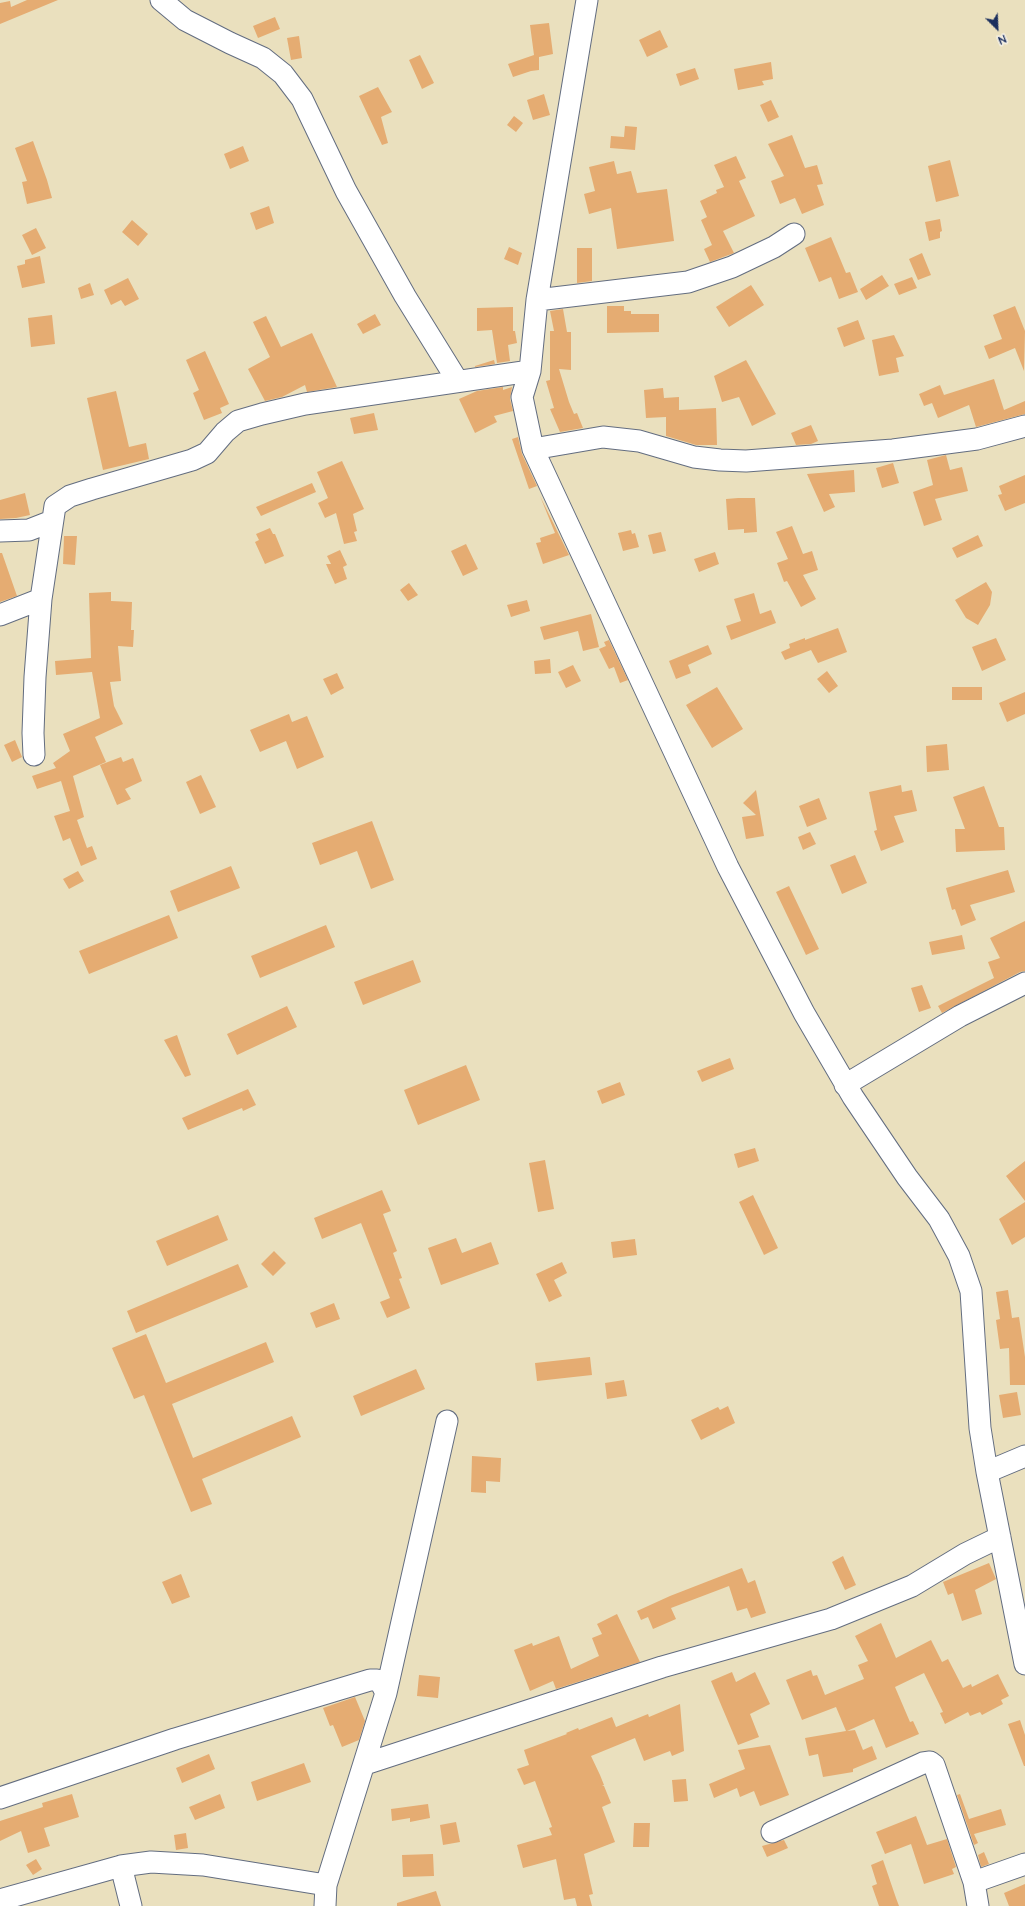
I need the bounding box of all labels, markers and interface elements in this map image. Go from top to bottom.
north arrow [977,8,1017,48]
text: N [996,31,1008,48]

